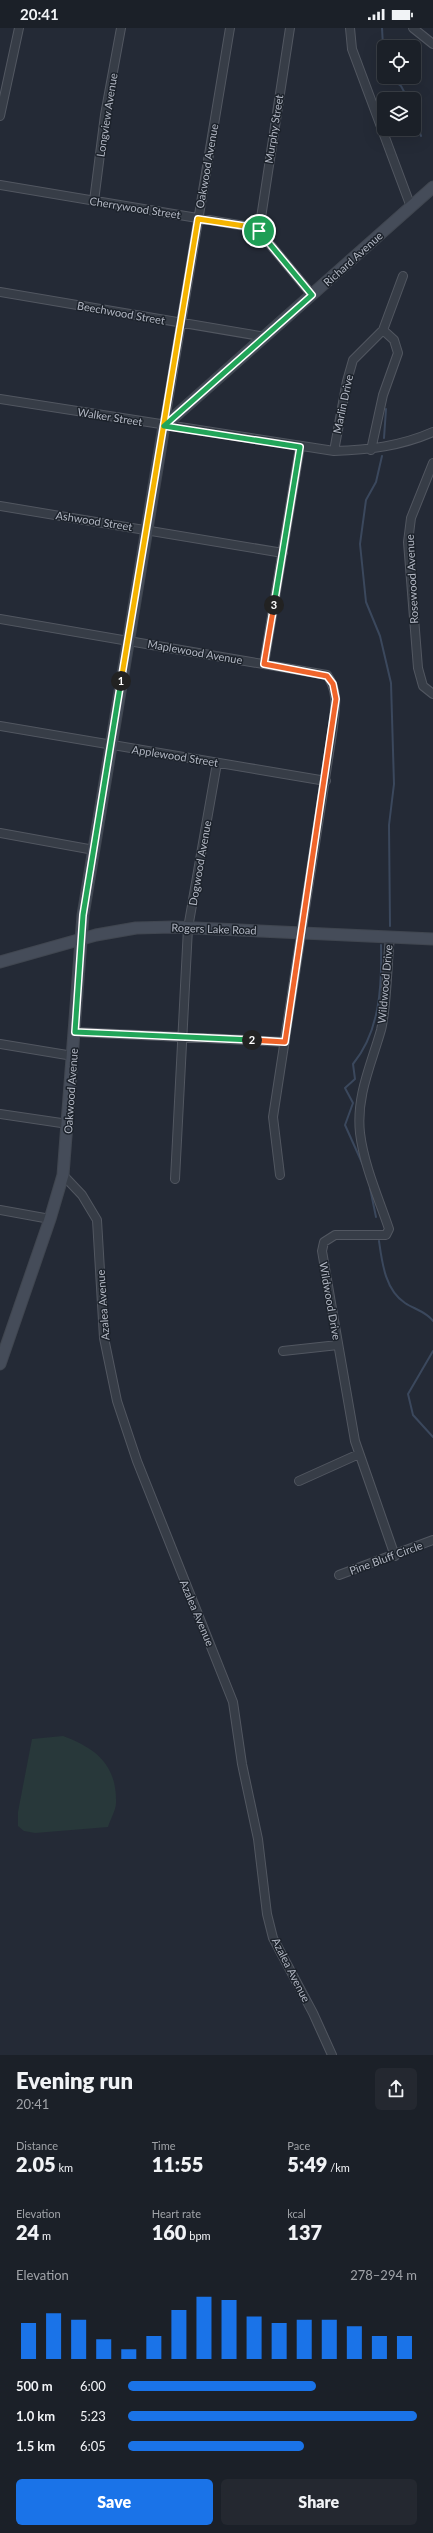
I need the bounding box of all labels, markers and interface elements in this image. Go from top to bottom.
text: 20:41 [20,5,59,23]
map controls [377,40,421,136]
button: locate [377,40,421,84]
street label: Longview Avenue [93,72,120,158]
button: layers [377,92,421,136]
street label: Murphy Street [262,93,285,164]
street label: Oakwood Avenue [193,122,220,209]
street label: Cherrywood Street [89,194,182,221]
pin [242,214,276,248]
icon: arrive [248,220,270,242]
street label: Richard Avenue [320,229,385,289]
street label: Beechwood Street [76,298,166,327]
street label: Marlin Drive [330,373,355,435]
street label: Walker Street [77,405,143,428]
street label: Ashwood Street [55,508,133,533]
street label: Rosewood Avenue [403,534,420,624]
pin: 3 [264,595,284,615]
text: 3 [271,598,277,611]
street label: Maplewood Avenue [147,637,244,666]
pin: 1 [111,671,131,691]
text: 1 [118,674,124,687]
street label: Applewood Street [131,742,219,769]
street label: Dogwood Avenue [186,819,213,907]
street label: Rogers Lake Road [171,921,257,936]
street label: Wildwood Drive [375,944,394,1024]
pin: 2 [242,1030,262,1050]
text: 2 [249,1033,255,1046]
street label: Oakwood Avenue [61,1048,80,1134]
street label: Wildwood Drive [317,1261,344,1341]
street label: Azalea Avenue [94,1269,111,1341]
street label: Pine Bluff Circle [347,1538,424,1577]
street label: Azalea Avenue [178,1578,217,1648]
street label: Azalea Avenue [270,1935,313,2004]
text: Evening run [16,2067,133,2094]
button: share [375,2068,417,2110]
text: 20:41 [16,2096,49,2112]
text: Distance [16,2139,58,2152]
text: Time [152,2139,176,2152]
text: Pace [287,2139,310,2152]
text: 2.05 [16,2152,56,2176]
text: 11:55 [152,2152,203,2176]
text: 5:49 [287,2152,327,2176]
text: km [56,2161,73,2174]
text: /km [327,2161,350,2174]
text: Elevation [16,2207,61,2220]
text: Heart rate [152,2207,201,2220]
text: kcal [287,2207,306,2220]
text: 24 [16,2220,39,2244]
text: 160 [152,2220,186,2244]
text: 137 [287,2220,322,2244]
text: m [39,2229,51,2242]
text: bpm [186,2229,211,2242]
text: Elevation [16,2267,69,2283]
text: 278–294 m [350,2267,417,2283]
text: 500 m [16,2378,53,2394]
text: 6:00 [80,2378,106,2394]
text: 1.0 km [16,2408,55,2424]
text: 5:23 [80,2408,106,2424]
text: 1.5 km [16,2438,55,2454]
text: 6:05 [80,2438,106,2454]
button: Save [16,2479,213,2525]
button: Share [221,2479,417,2525]

